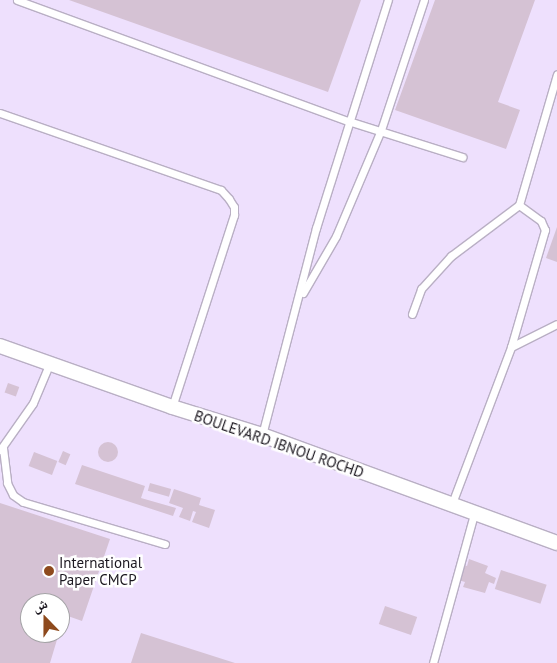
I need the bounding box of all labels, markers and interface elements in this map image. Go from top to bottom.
street label: BOULEVARD IBNOU ROCHD [192,406,366,482]
place label: International Paper CMCP [59,553,142,588]
marker: International Paper CMCP [43,565,55,577]
north arrow [20,593,70,643]
text: ش [29,594,50,616]

